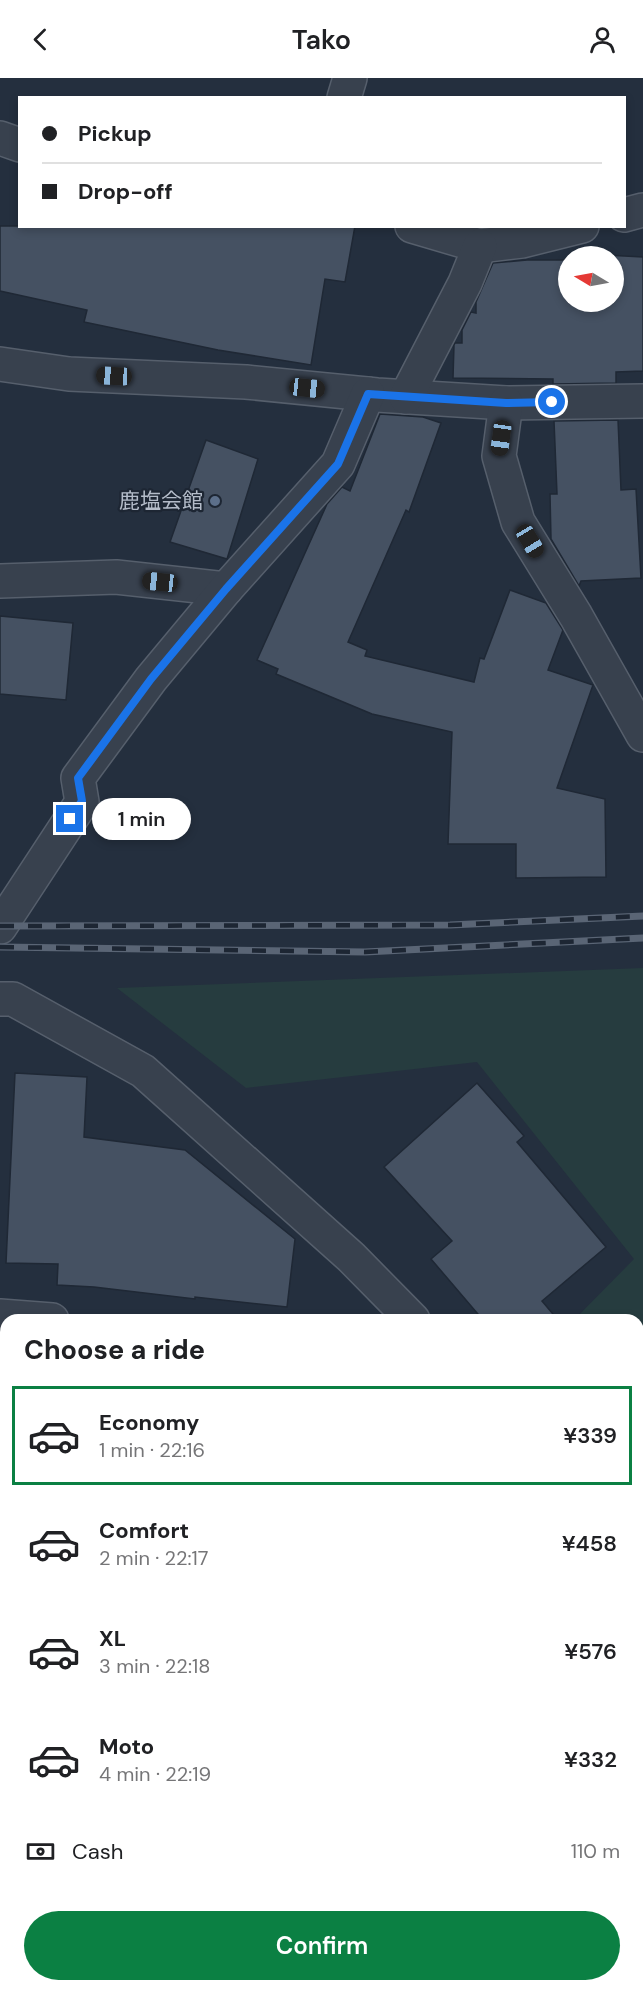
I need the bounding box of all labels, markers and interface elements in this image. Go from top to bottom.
text: Tako [292,22,351,57]
icon: back [24,23,57,56]
icon: person [586,23,619,56]
text: Pickup [78,119,152,148]
text: Drop-off [78,177,173,206]
north arrow [558,246,624,312]
map controls [558,246,624,312]
car [96,366,132,386]
car [288,377,326,399]
route start [538,388,565,415]
car [490,419,512,457]
place label: 鹿塩会館 [119,487,203,515]
marker: 鹿塩会館 [208,494,222,508]
car [513,521,547,561]
car [141,571,179,593]
callout: 1 min [91,798,190,840]
route end [56,805,83,832]
text: 1 min [118,806,165,832]
text: Choose a ride [24,1332,205,1367]
text: Economy [99,1408,199,1437]
icon: car [27,1409,81,1463]
text: ¥339 [563,1421,617,1450]
text: 1 min · 22:16 [99,1437,205,1463]
text: Comfort [99,1516,189,1545]
icon: car [27,1517,81,1571]
text: ¥458 [562,1529,617,1558]
text: 2 min · 22:17 [99,1545,209,1571]
text: XL [99,1624,126,1653]
icon: car [27,1625,81,1679]
text: ¥576 [564,1637,617,1666]
text: 3 min · 22:18 [99,1653,210,1679]
text: Moto [99,1732,154,1761]
icon: car [27,1733,81,1787]
text: ¥332 [564,1745,617,1774]
text: 4 min · 22:19 [99,1761,211,1787]
icon: cash [24,1835,57,1868]
text: Cash [72,1837,123,1866]
text: 110 m [571,1838,620,1864]
button: Confirm [24,1911,620,1980]

